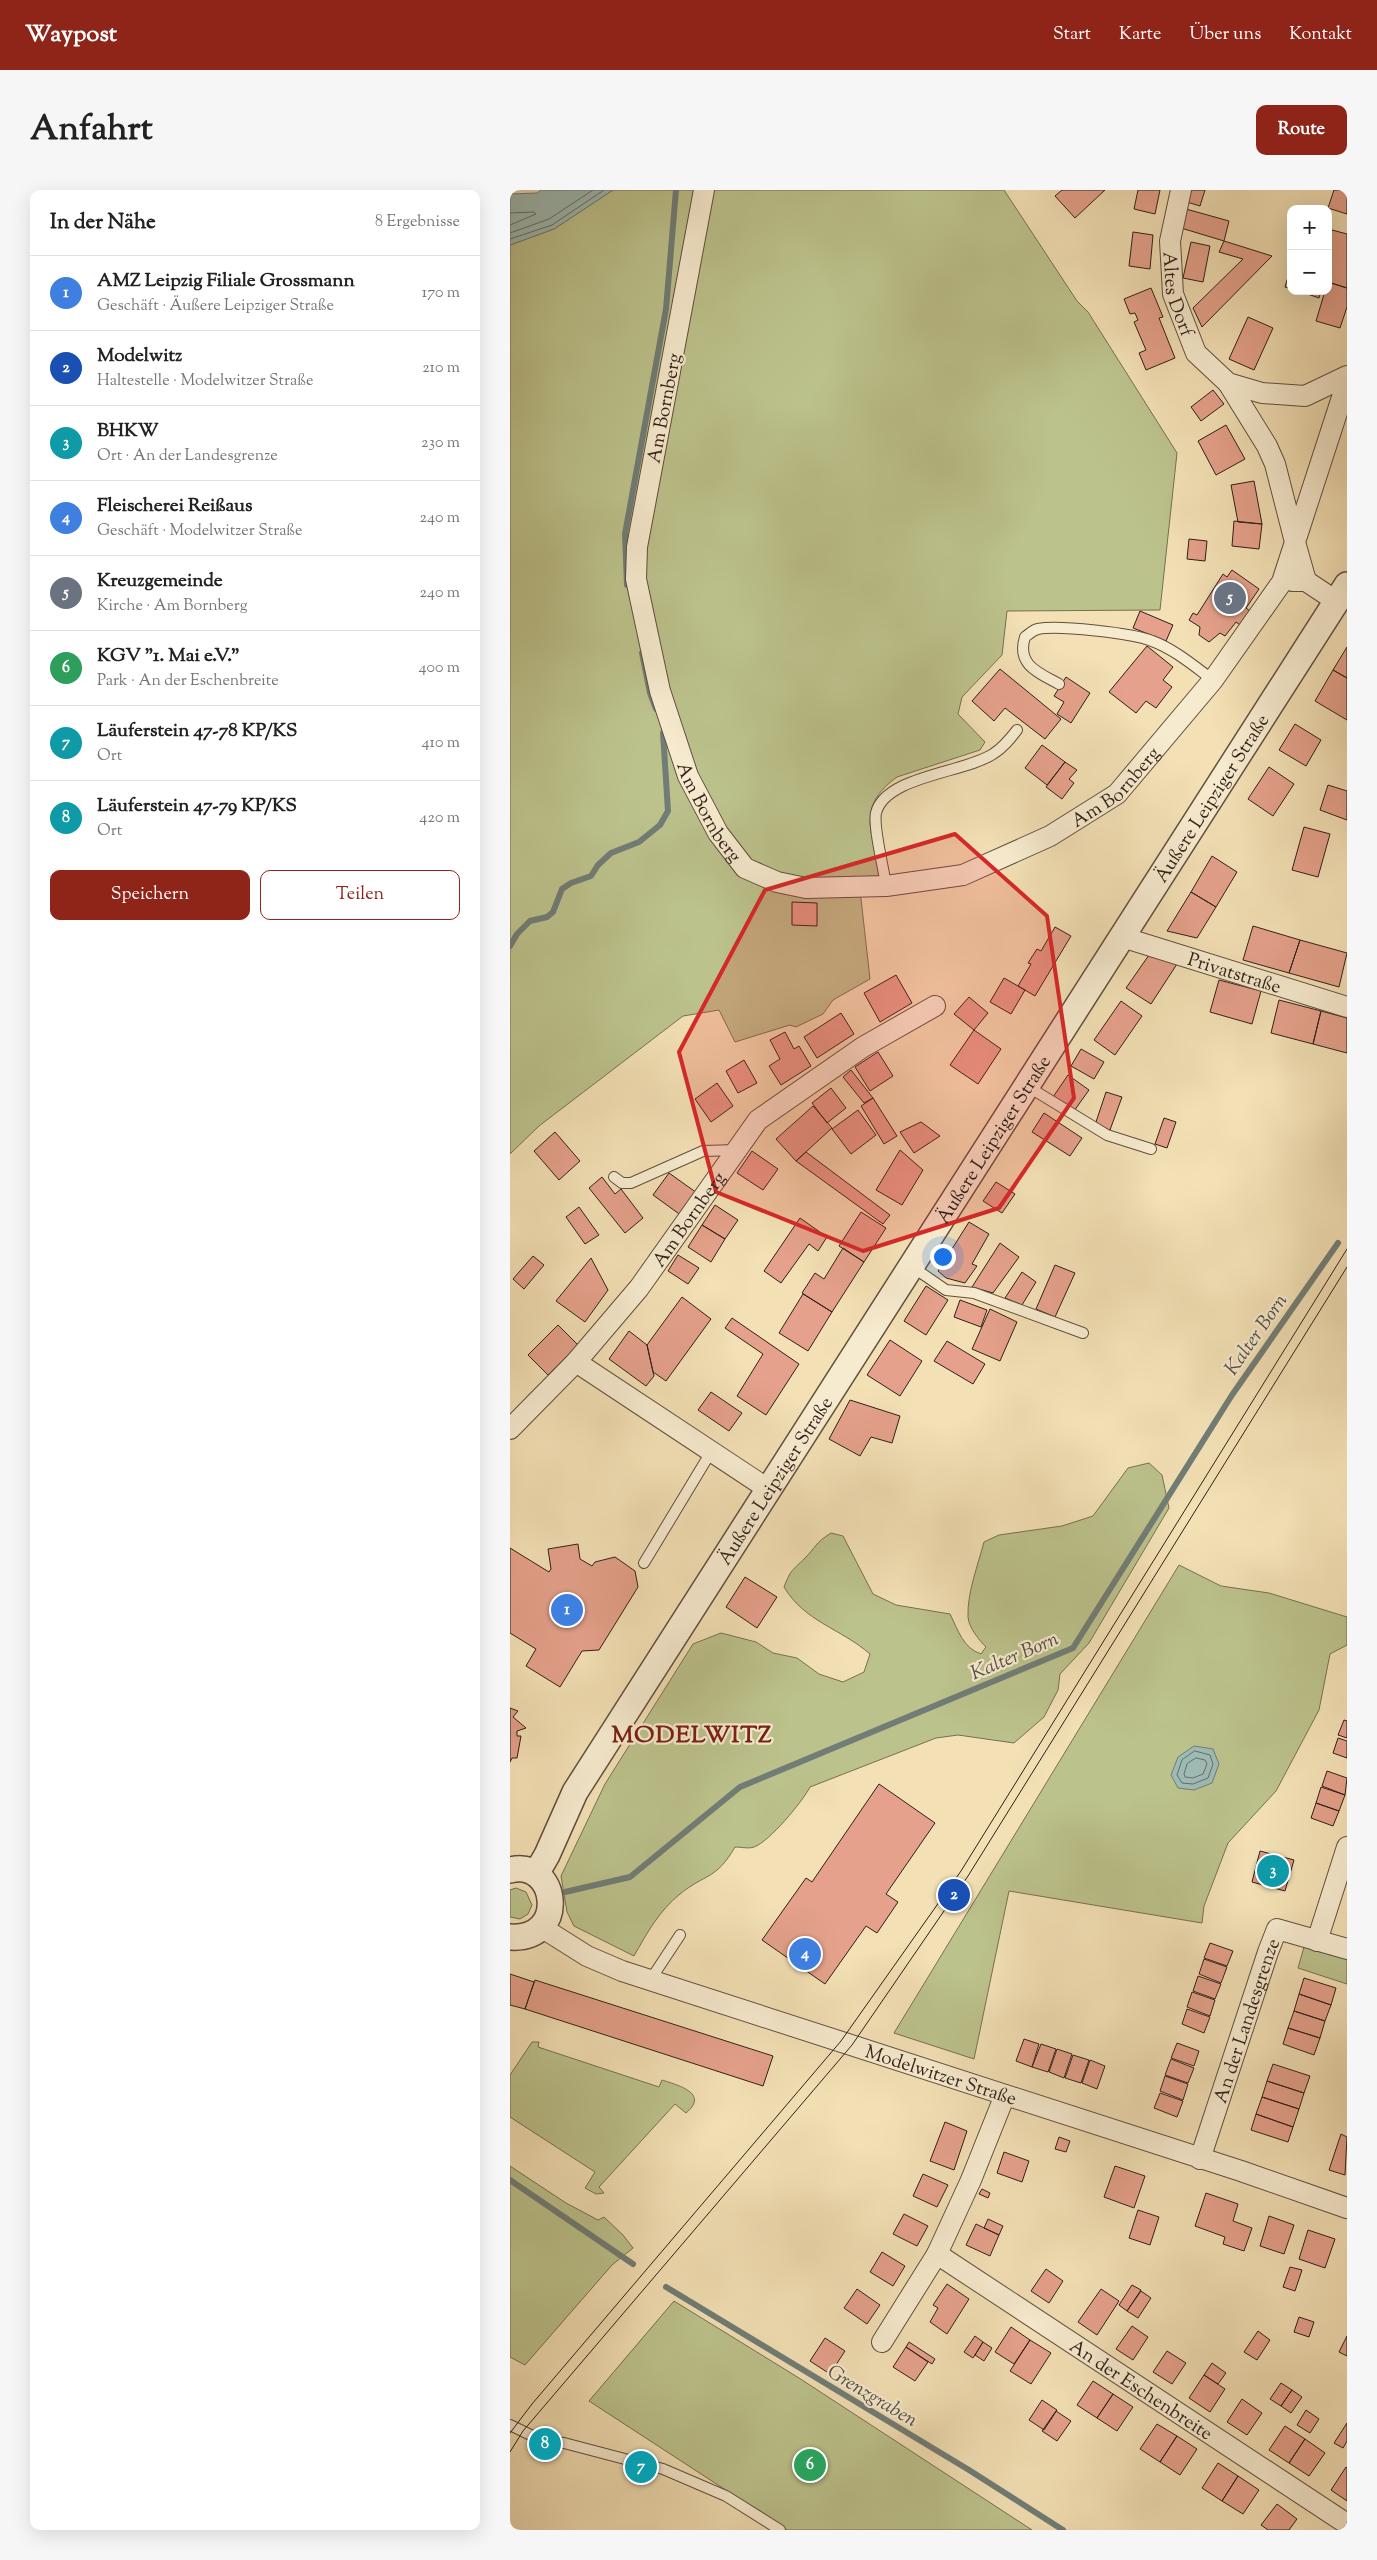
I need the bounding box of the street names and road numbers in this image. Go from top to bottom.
street label: Altes Dorf [1155,251,1200,342]
street label: Am Bornberg [642,351,689,466]
street label: Äußere Leipziger Straße [1149,710,1277,889]
street label: Am Bornberg [1067,742,1167,835]
street label: Am Bornberg [668,759,747,869]
street label: Privatstraße [1184,947,1284,1002]
street label: Äußere Leipziger Straße [931,1051,1059,1230]
street label: Am Bornberg [647,1167,733,1274]
street label: Äußere Leipziger Straße [713,1392,841,1571]
street label: An der Landesgrenze [1208,1935,1288,2107]
street label: Modelwitzer Straße [861,2039,1020,2114]
street label: An der Eschenbreite [1063,2334,1217,2448]

